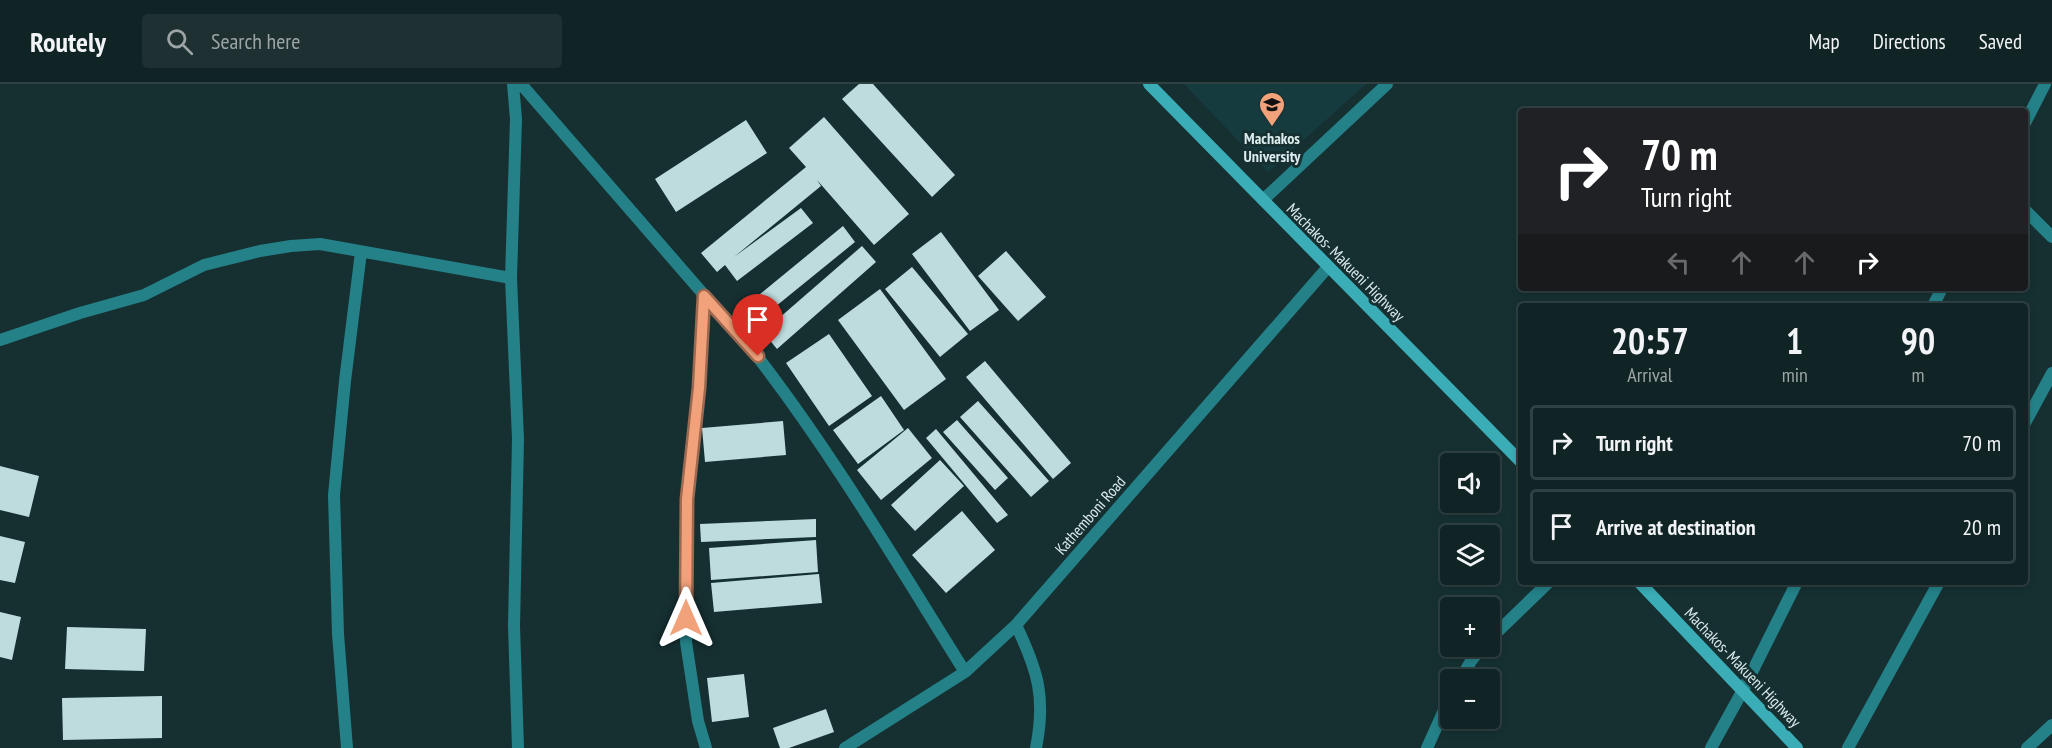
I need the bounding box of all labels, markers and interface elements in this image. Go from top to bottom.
search box [142,14,562,68]
text: Routely [30,23,106,60]
icon: search [163,25,196,58]
text: Search here [211,27,300,55]
text: Map [1809,28,1840,55]
text: Directions [1873,28,1946,55]
text: Saved [1979,28,2022,55]
school or university icon: Machakos University [1257,90,1287,128]
text: 70 m [1641,127,1718,182]
place label: Machakos University [1244,128,1301,166]
icon: right [1542,132,1620,210]
text: Turn right [1641,180,1732,214]
street label: Machakos- Makueni Highway [1283,199,1409,325]
icon: left [1662,246,1695,279]
icon: ahead [1725,246,1758,279]
icon: ahead [1788,246,1821,279]
icon: right [1851,246,1884,279]
pin [732,294,783,356]
icon: arrive [741,303,774,336]
text: 20:57 [1611,317,1689,364]
text: 1 [1786,317,1803,364]
text: 90 [1901,317,1935,364]
text: Arrival [1627,362,1672,388]
text: min [1782,362,1808,388]
text: m [1911,362,1924,388]
icon: right [1545,426,1578,459]
text: Turn right [1596,429,1673,457]
text: 70 m [1962,429,2001,457]
map controls [1440,453,1500,729]
button: sound [1440,453,1500,513]
street label: Kathemboni Road [1050,472,1130,558]
icon: arrive [1545,510,1578,543]
text: Arrive at destination [1596,513,1756,541]
text: 20 m [1962,513,2001,541]
button: layers [1440,525,1500,585]
position arrow [654,586,718,650]
button: + [1440,597,1500,657]
street label: Machakos- Makueni Highway [1681,603,1805,731]
button: − [1440,669,1500,729]

